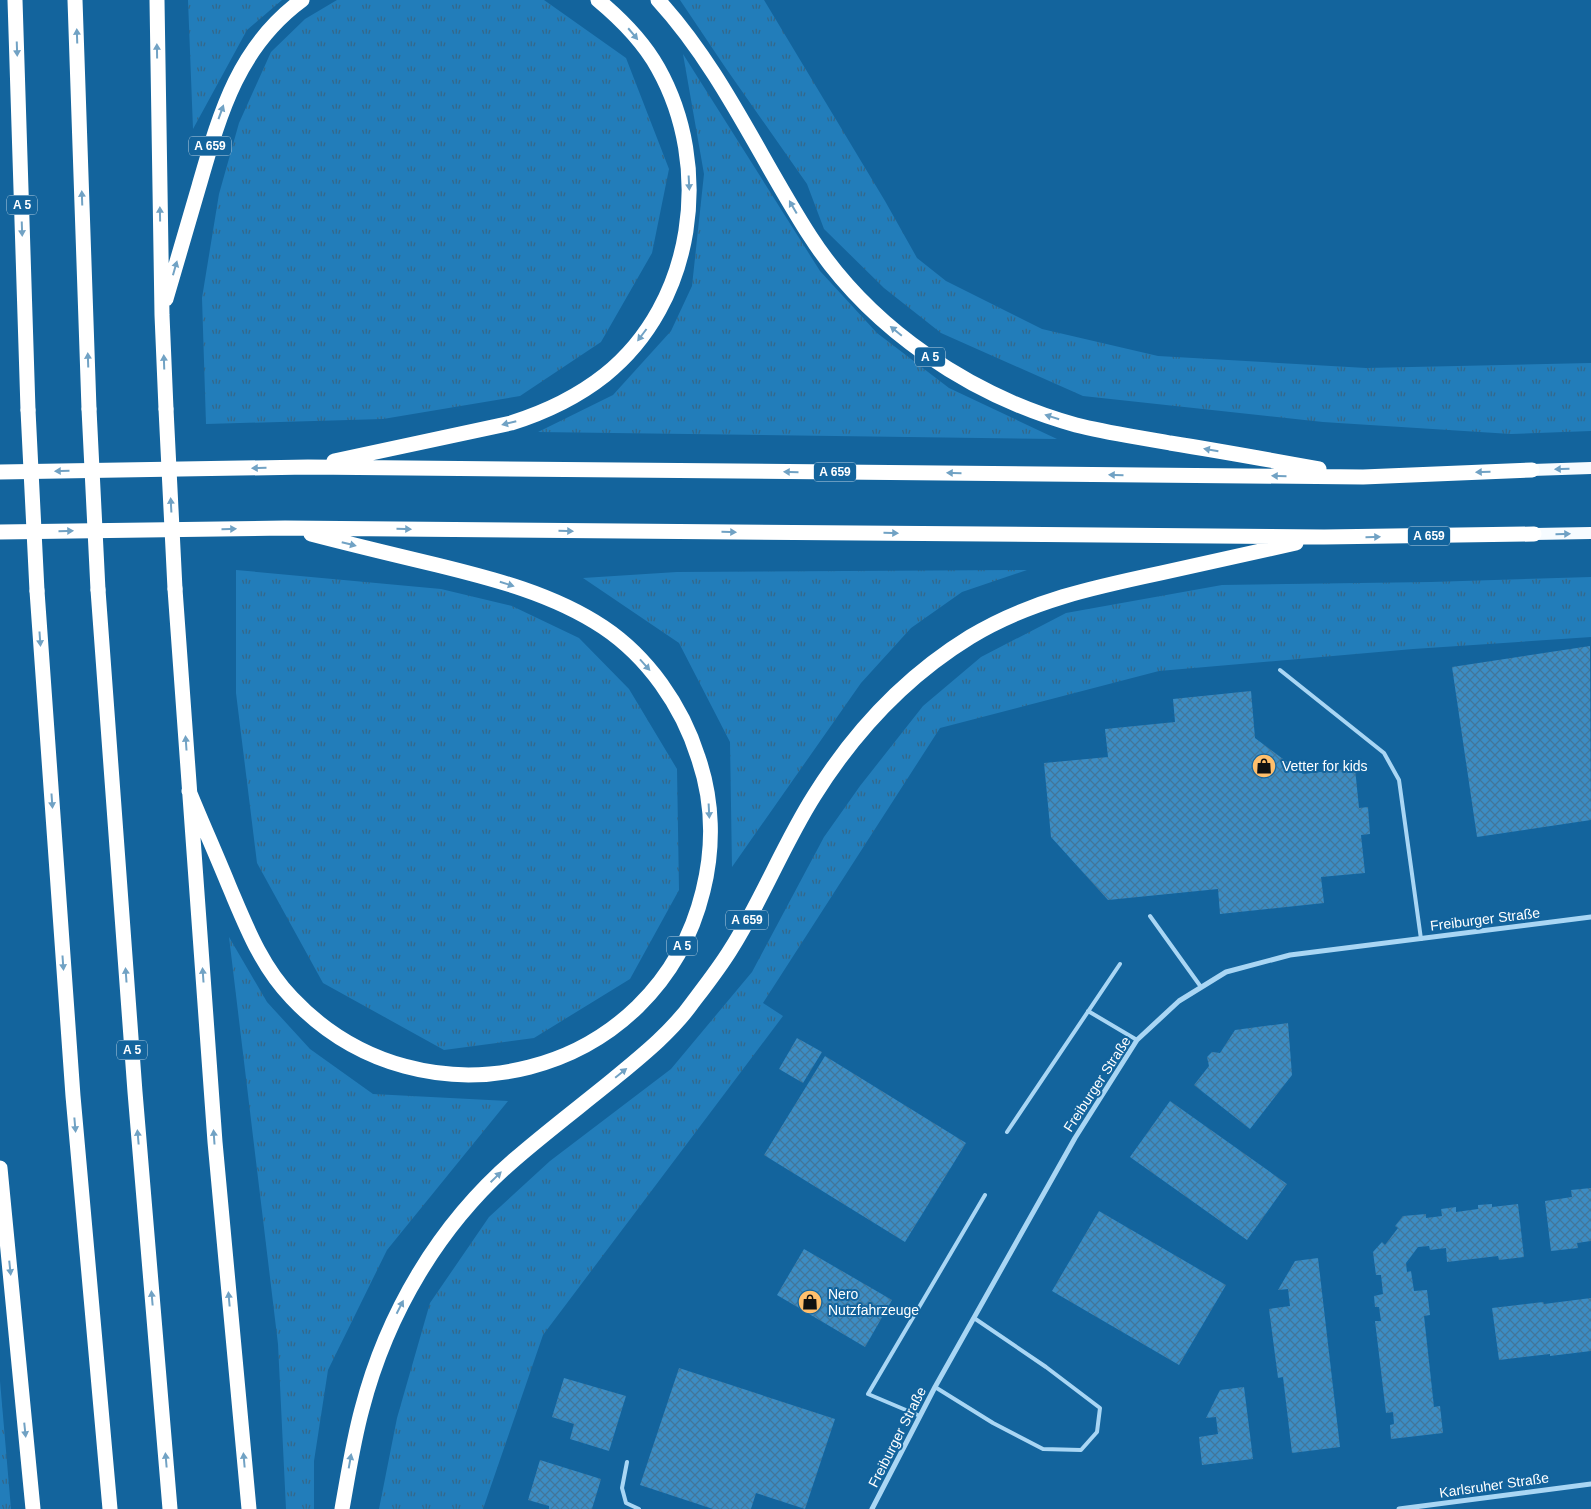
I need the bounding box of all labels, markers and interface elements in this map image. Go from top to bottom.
one-way arrow [72,27,80,43]
one-way arrow [628,27,639,40]
one-way arrow [13,41,21,57]
one-way arrow [153,43,161,59]
one-way arrow [217,104,225,119]
road number: A 659 [189,136,231,156]
one-way arrow [685,175,693,191]
one-way arrow [78,190,86,206]
road number: A 5 [7,196,37,214]
one-way arrow [788,200,797,213]
one-way arrow [156,205,164,221]
one-way arrow [19,221,27,237]
one-way arrow [172,261,180,276]
one-way arrow [889,325,902,336]
one-way arrow [637,328,647,342]
road number: A 5 [915,348,945,367]
one-way arrow [83,352,91,368]
one-way arrow [160,354,168,370]
one-way arrow [1045,413,1060,420]
one-way arrow [502,419,517,427]
one-way arrow [1204,446,1219,454]
road number: A 659 [814,462,856,482]
one-way arrow [251,464,267,472]
one-way arrow [1553,465,1569,473]
one-way arrow [53,467,69,475]
one-way arrow [783,467,799,475]
one-way arrow [1475,468,1491,476]
one-way arrow [946,469,962,477]
one-way arrow [1108,470,1124,478]
one-way arrow [1271,472,1287,480]
one-way arrow [166,497,174,513]
one-way arrow [221,525,237,533]
one-way arrow [396,525,412,533]
one-way arrow [58,526,74,534]
road number: A 659 [1408,526,1450,546]
one-way arrow [558,527,574,535]
one-way arrow [721,528,737,536]
one-way arrow [1555,529,1571,537]
one-way arrow [883,530,899,538]
one-way arrow [1365,532,1381,540]
one-way arrow [342,540,357,548]
one-way arrow [499,580,514,588]
one-way arrow [37,631,45,647]
one-way arrow [639,659,651,671]
one-way arrow [181,734,189,750]
shop icon: Vetter for kids [1251,753,1277,779]
place label: Vetter for kids [1282,758,1368,774]
one-way arrow [48,794,56,810]
one-way arrow [706,803,714,819]
street label: Freiburger Straße [1429,904,1541,934]
road number: A 659 [726,910,768,930]
road number: A 5 [667,936,697,956]
one-way arrow [60,956,68,972]
one-way arrow [122,966,130,982]
one-way arrow [198,967,206,983]
street label: Freiburger Straße [1060,1033,1134,1135]
road number: A 5 [117,1040,147,1060]
one-way arrow [614,1067,627,1078]
one-way arrow [72,1118,80,1134]
one-way arrow [134,1128,142,1144]
one-way arrow [210,1129,218,1145]
one-way arrow [490,1171,502,1183]
one-way arrow [6,1261,14,1277]
place label: Nero Nutzfahrzeuge [828,1286,919,1318]
shop icon: Nero Nutzfahrzeuge [797,1289,823,1315]
one-way arrow [148,1290,156,1306]
one-way arrow [225,1290,233,1306]
one-way arrow [396,1300,405,1314]
street label: Freiburger Straße [865,1384,929,1490]
one-way arrow [21,1422,29,1438]
one-way arrow [161,1452,169,1468]
one-way arrow [240,1452,248,1468]
one-way arrow [347,1453,355,1469]
street label: Karlsruher Straße [1438,1469,1550,1501]

